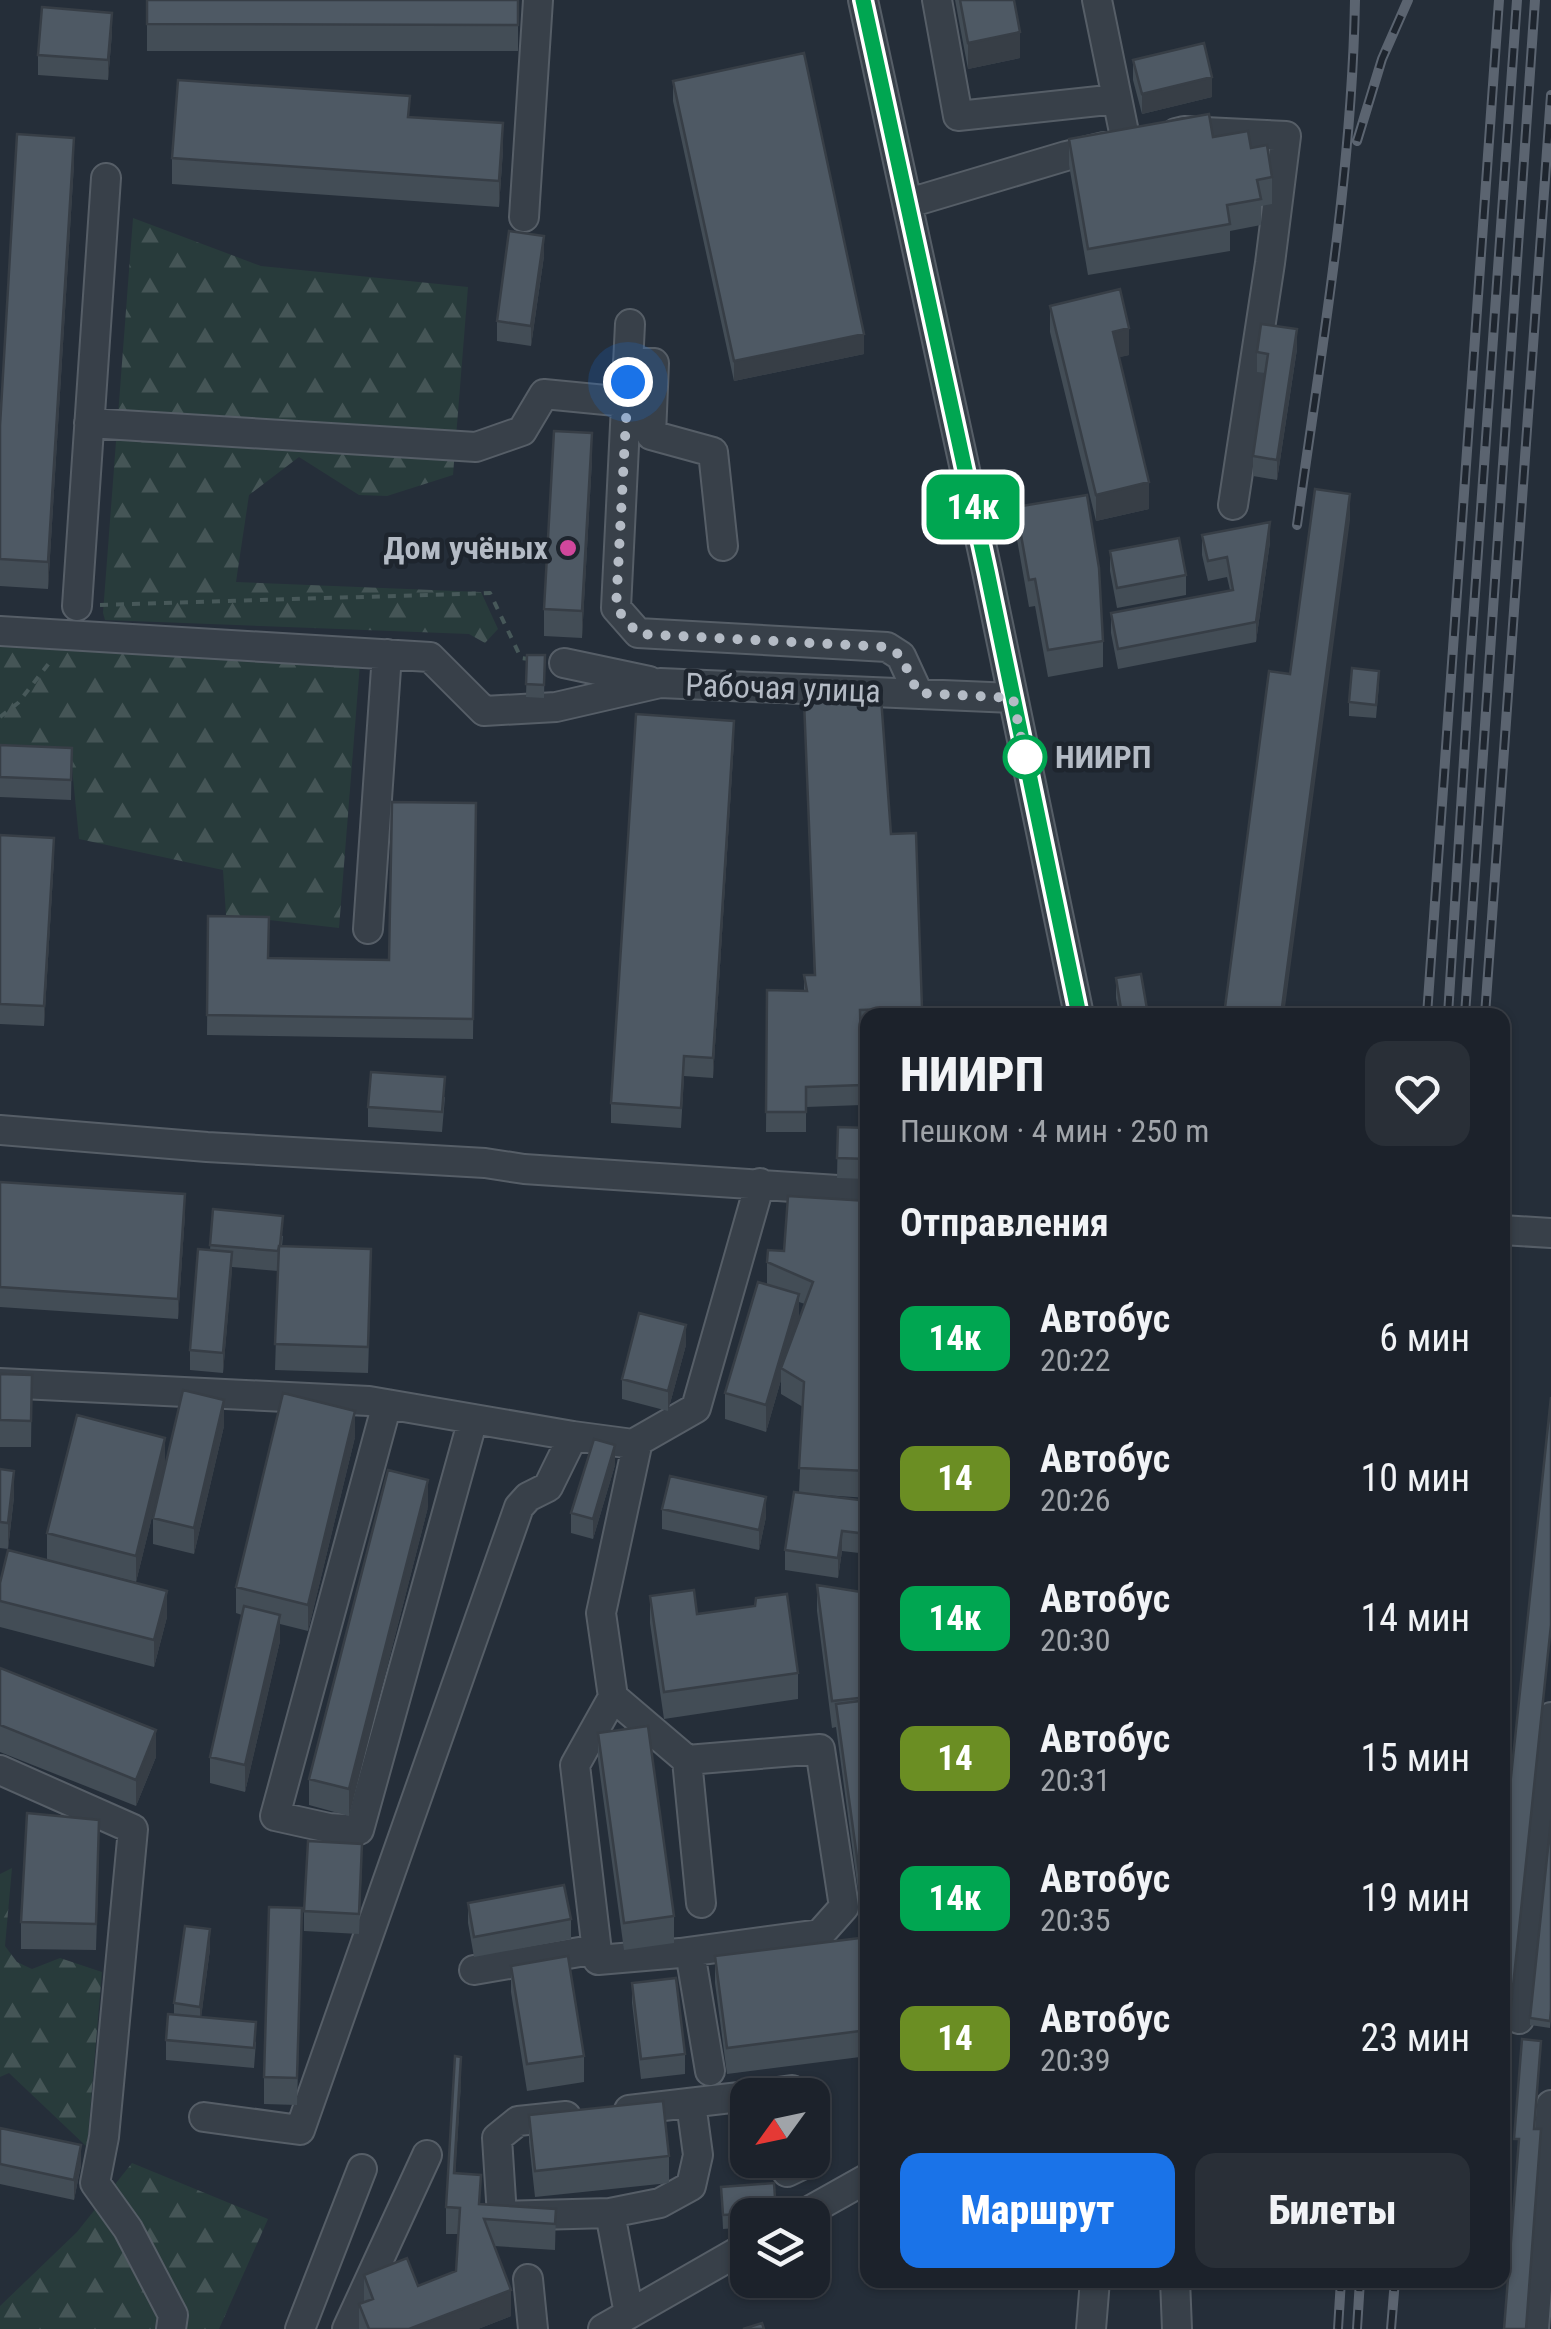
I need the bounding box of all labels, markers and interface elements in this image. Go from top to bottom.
your location [603,357,653,407]
line badge: 14к [916,474,1030,540]
text: 14к [946,487,1000,528]
place label: Дом учёных [383,529,549,567]
marker: Дом учёных [557,537,579,559]
street label: Рабочая улица [685,666,881,710]
marker: НИИРП [1004,736,1046,778]
place label: НИИРП [1055,738,1151,776]
button: heart [1365,1041,1470,1146]
text: НИИРП [900,1046,1044,1103]
text: Пешком · 4 мин · 250 m [900,1112,1209,1150]
text: Отправления [900,1201,1109,1245]
text: Автобус [1040,1297,1170,1341]
text: 6 мин [1379,1316,1470,1360]
text: 14к [928,1318,982,1359]
text: 20:22 [1040,1341,1111,1379]
text: Автобус [1040,1437,1170,1481]
text: 10 мин [1361,1456,1470,1500]
text: 14 [937,1458,973,1499]
text: 20:26 [1040,1481,1111,1519]
text: Автобус [1040,1577,1170,1621]
text: 14 мин [1361,1596,1470,1640]
text: 14к [928,1598,982,1639]
text: 20:30 [1040,1621,1111,1659]
text: Автобус [1040,1717,1170,1761]
text: 15 мин [1361,1736,1470,1780]
text: 14 [937,1738,973,1779]
text: 20:31 [1040,1761,1111,1799]
text: Автобус [1040,1857,1170,1901]
text: 19 мин [1361,1876,1470,1920]
text: 14к [928,1878,982,1919]
text: 20:35 [1040,1901,1111,1939]
text: Автобус [1040,1997,1170,2041]
text: 23 мин [1361,2016,1470,2060]
text: 14 [937,2018,973,2059]
text: 20:39 [1040,2041,1111,2079]
north arrow [730,2078,830,2178]
map controls [730,2078,830,2298]
button: Маршрут [900,2153,1175,2268]
button: Билеты [1195,2153,1470,2268]
button: layers [730,2198,830,2298]

